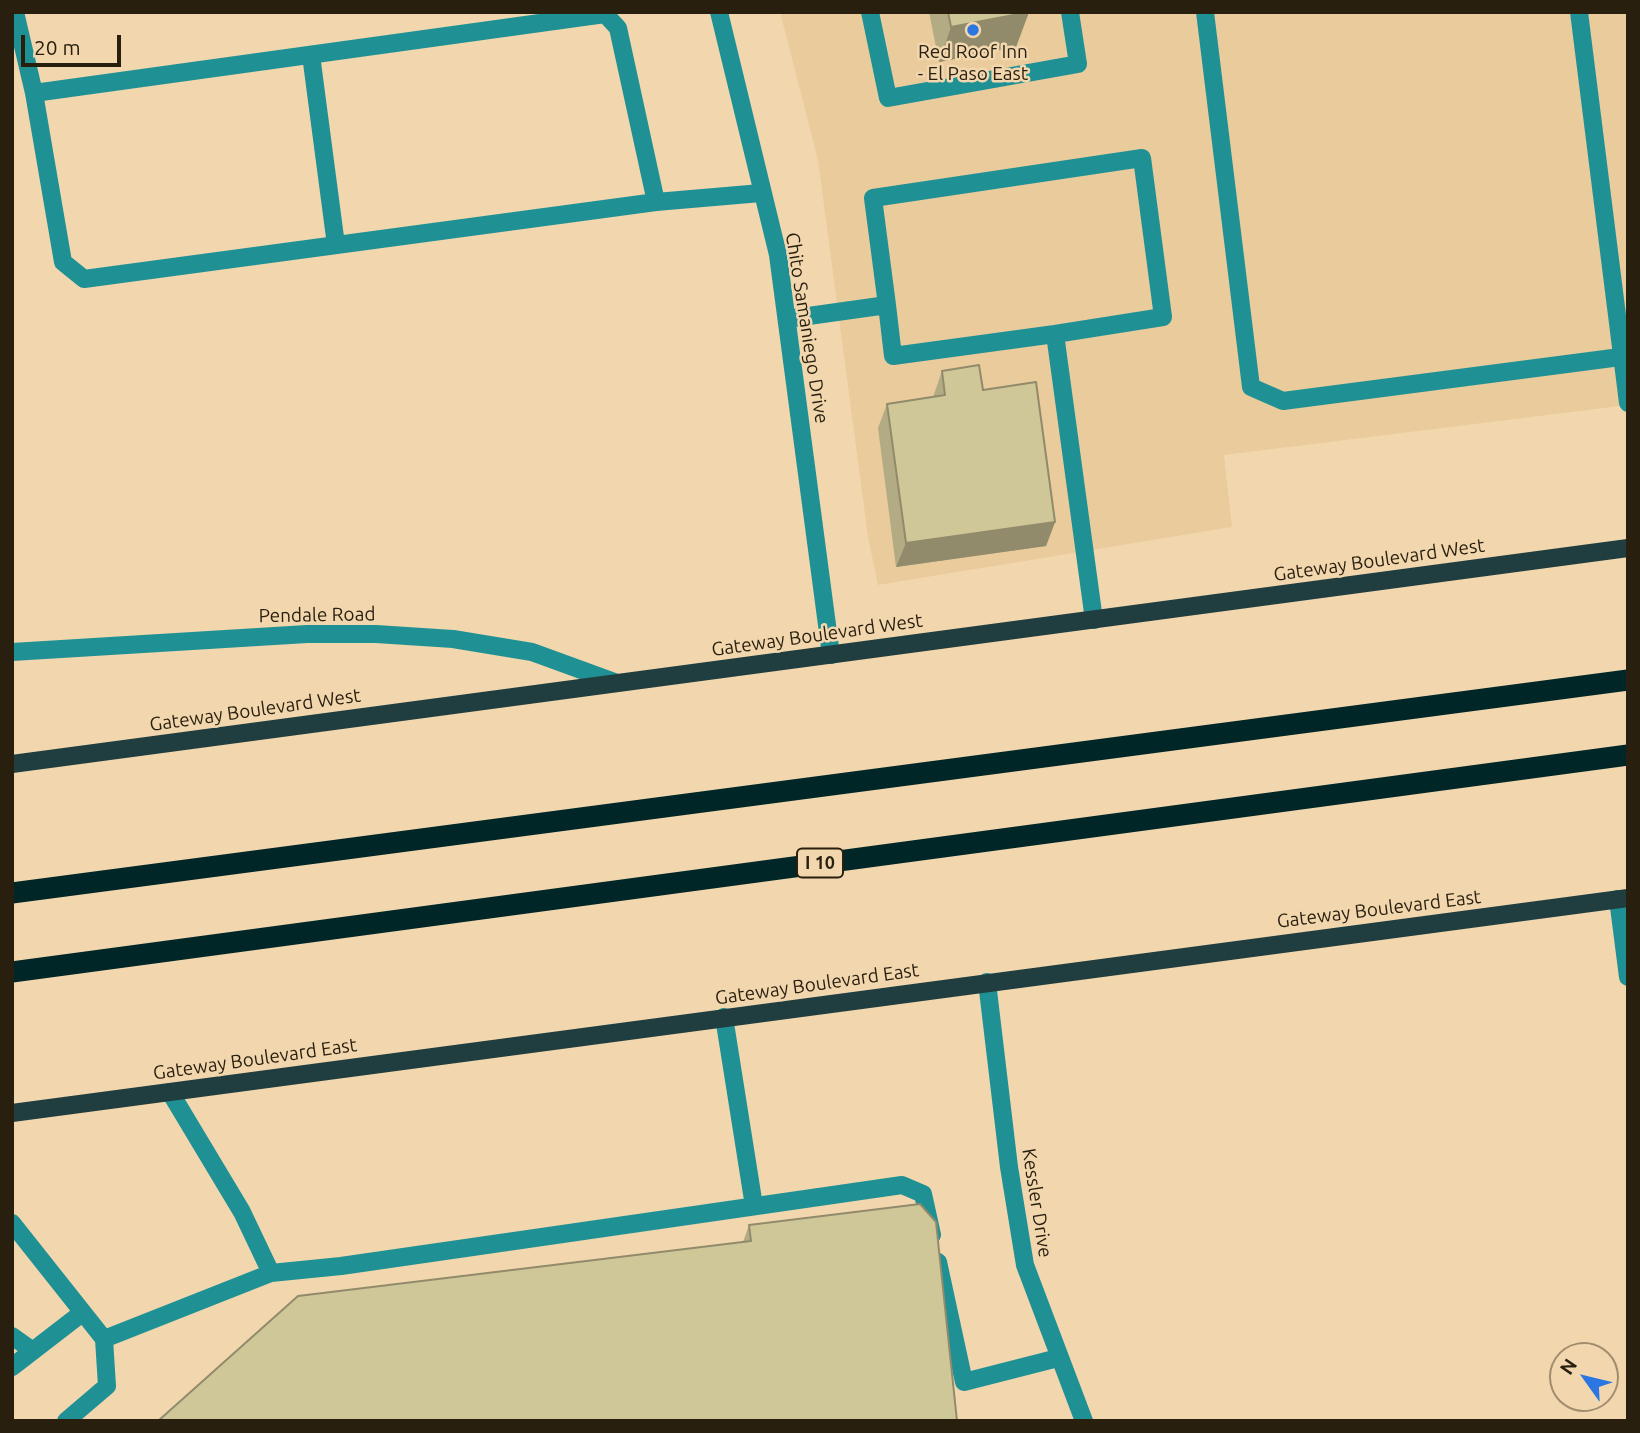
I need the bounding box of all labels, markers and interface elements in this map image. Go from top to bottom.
scale bar [24,21,124,65]
marker: Red Roof Inn - El Paso East [965,22,981,38]
text: 20 m [34,35,81,59]
place label: Red Roof Inn - El Paso East [918,41,1028,85]
street label: Chito Samaniego Drive [781,231,833,425]
street label: Gateway Boulevard West [1272,534,1486,586]
street label: Pendale Road [258,603,376,627]
street label: Gateway Boulevard West [710,609,924,661]
street label: Gateway Boulevard West [148,684,362,736]
road number: I 10 [797,848,843,878]
street label: Gateway Boulevard East [1276,885,1482,933]
street label: Gateway Boulevard East [714,958,920,1010]
street label: Gateway Boulevard East [152,1033,358,1085]
street label: Kessler Drive [1017,1147,1057,1259]
north arrow [1549,1342,1619,1412]
text: N [1555,1354,1581,1378]

